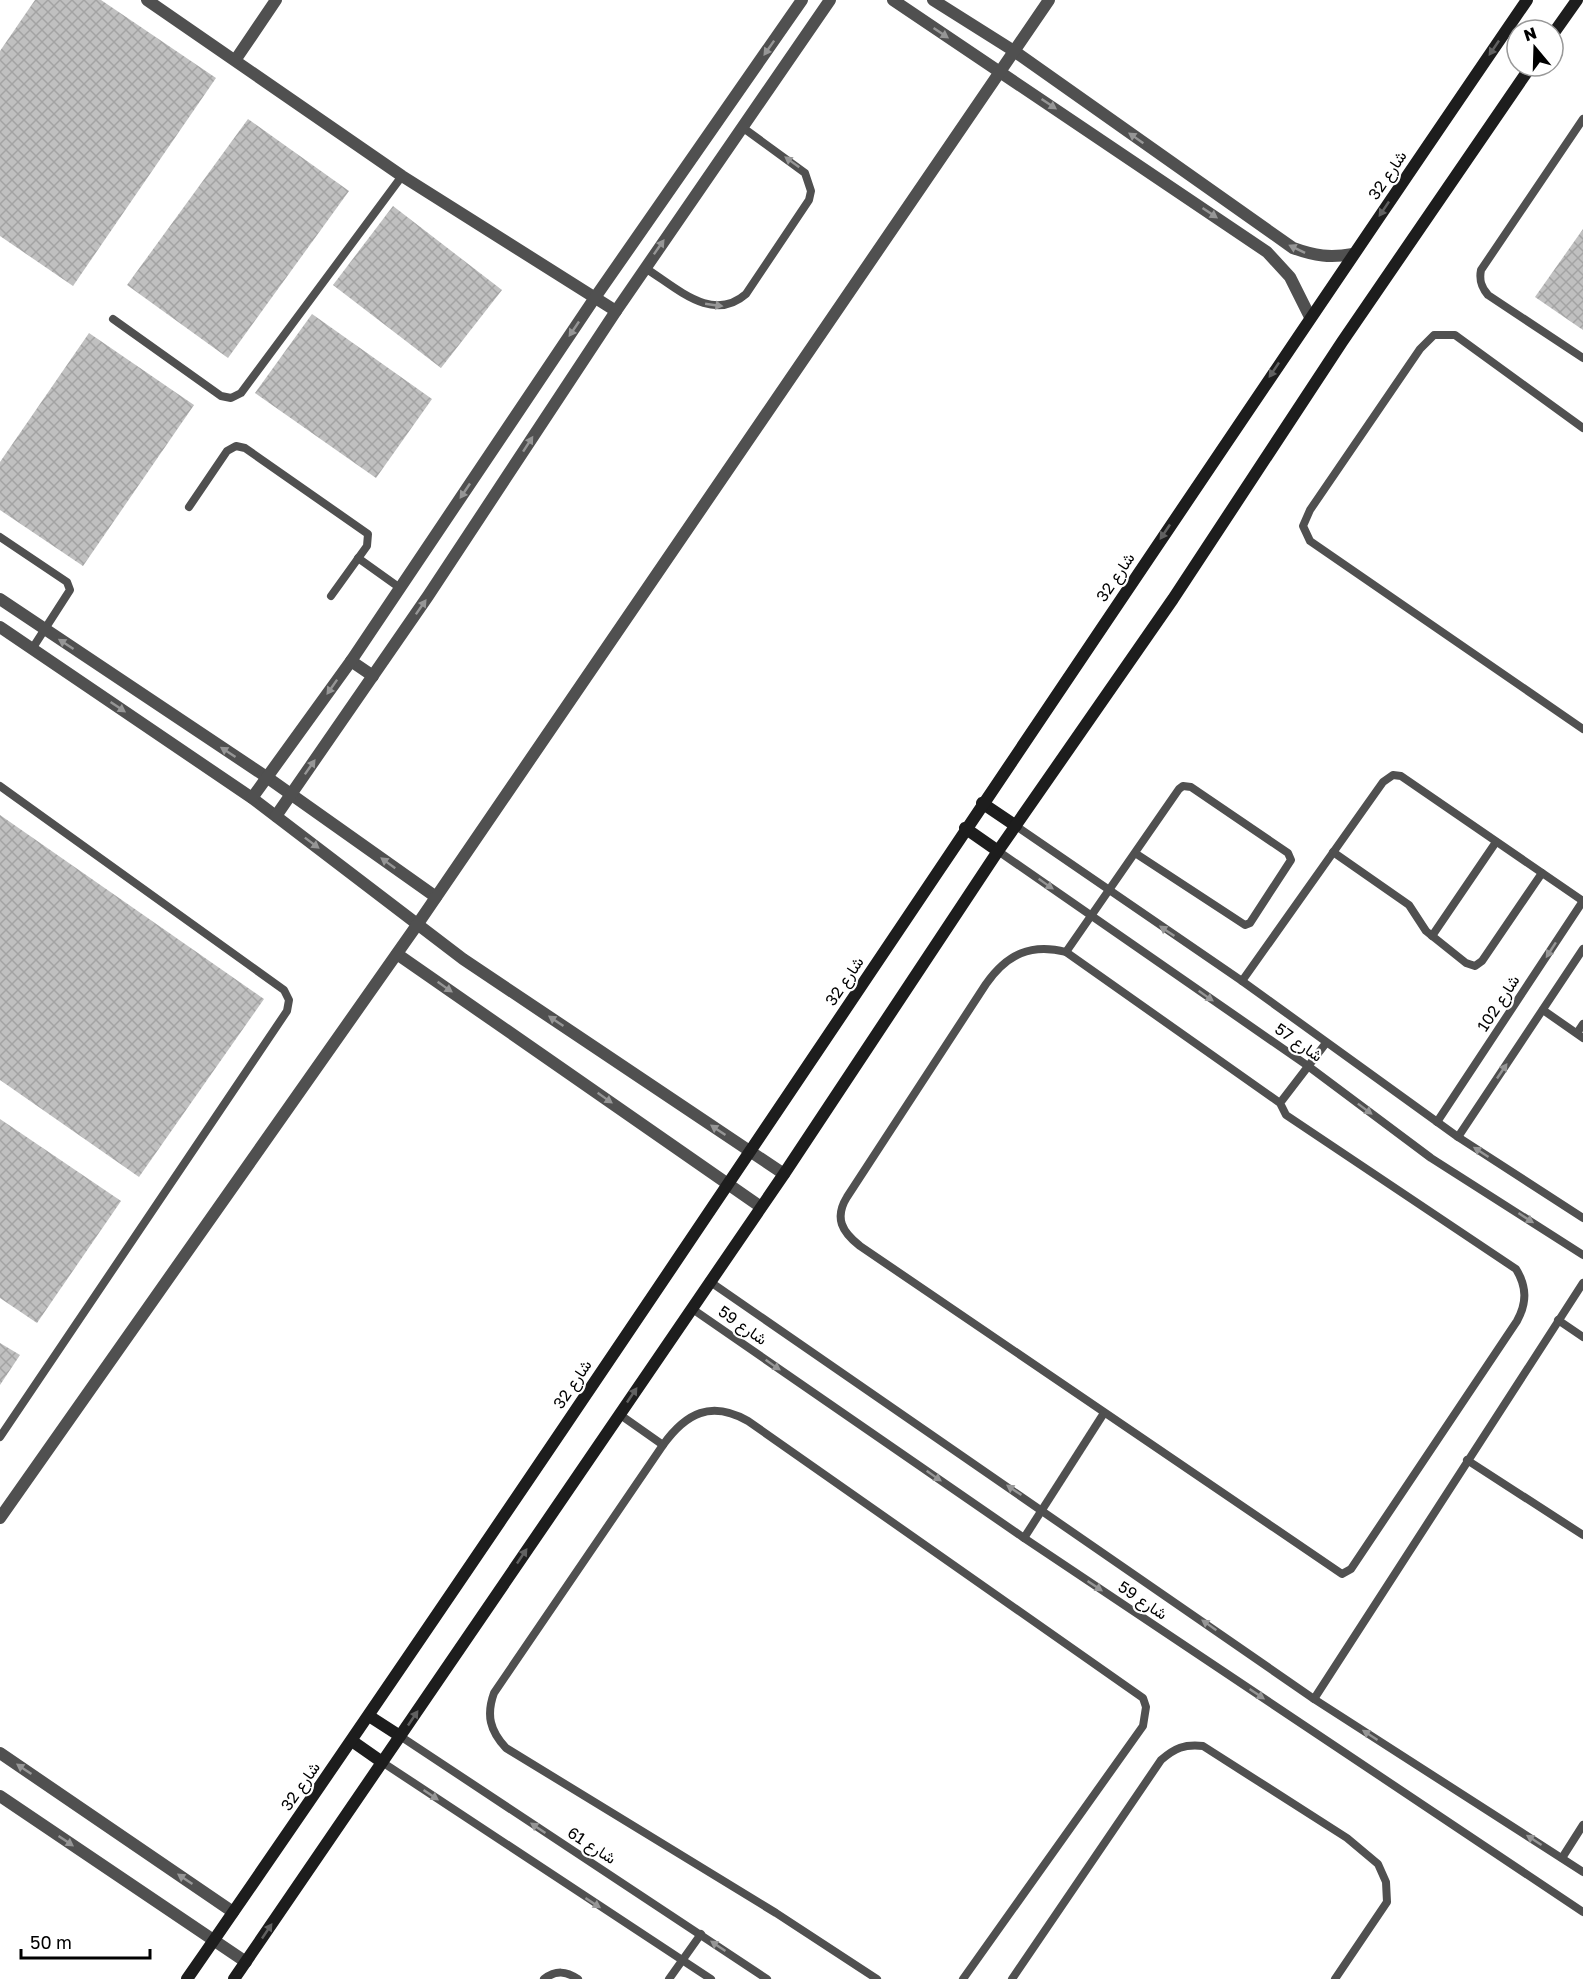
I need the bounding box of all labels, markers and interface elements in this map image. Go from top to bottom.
north arrow [1505,18,1565,78]
text: N [1521,22,1539,45]
one-way arrow [933,27,949,39]
one-way arrow [764,40,775,56]
one-way arrow [1488,40,1500,56]
one-way arrow [1040,98,1056,110]
one-way arrow [1129,132,1145,144]
street label: شارع 32 [1363,147,1412,204]
one-way arrow [784,157,799,169]
one-way arrow [1378,201,1390,217]
one-way arrow [1202,207,1218,218]
one-way arrow [654,239,665,256]
one-way arrow [1288,244,1305,253]
one-way arrow [705,301,724,310]
one-way arrow [569,321,580,337]
one-way arrow [1268,362,1280,378]
one-way arrow [522,437,534,453]
one-way arrow [460,483,471,499]
one-way arrow [1160,524,1171,540]
street label: شارع 32 [1091,549,1140,606]
one-way arrow [415,600,427,616]
one-way arrow [58,638,74,650]
one-way arrow [326,679,338,695]
one-way arrow [109,701,125,713]
one-way arrow [220,746,237,757]
one-way arrow [304,760,316,776]
one-way arrow [304,837,320,849]
one-way arrow [381,857,397,869]
one-way arrow [1038,878,1054,890]
one-way arrow [1159,926,1175,937]
one-way arrow [1546,942,1557,958]
street label: شارع 32 [820,953,869,1010]
street label: شارع 102 [1472,971,1525,1036]
one-way arrow [437,981,453,992]
one-way arrow [1198,990,1214,1002]
one-way arrow [548,1016,564,1027]
street label: شارع 57 [1270,1018,1327,1067]
one-way arrow [1496,1063,1508,1079]
one-way arrow [597,1092,613,1103]
one-way arrow [1358,1102,1373,1114]
one-way arrow [710,1125,726,1136]
one-way arrow [1473,1146,1489,1157]
one-way arrow [1518,1213,1534,1224]
street label: شارع 59 [714,1301,771,1351]
street label: شارع 32 [548,1356,597,1413]
one-way arrow [765,1359,781,1371]
one-way arrow [626,1387,638,1403]
one-way arrow [925,1470,941,1482]
one-way arrow [1007,1484,1023,1496]
one-way arrow [516,1548,527,1564]
street label: شارع 59 [1113,1576,1171,1625]
one-way arrow [1087,1580,1103,1591]
one-way arrow [1201,1619,1217,1631]
one-way arrow [1249,1688,1265,1699]
one-way arrow [407,1710,419,1726]
one-way arrow [1362,1730,1378,1741]
street label: شارع 32 [276,1758,326,1815]
one-way arrow [16,1764,32,1775]
one-way arrow [423,1789,439,1800]
one-way arrow [530,1822,546,1834]
street label: شارع 61 [563,1822,620,1870]
one-way arrow [58,1835,74,1846]
one-way arrow [1526,1835,1542,1846]
one-way arrow [177,1873,193,1885]
one-way arrow [585,1897,602,1908]
scale bar [21,1922,150,1960]
one-way arrow [262,1922,273,1939]
text: 50 m [30,1931,72,1953]
one-way arrow [711,1940,727,1952]

